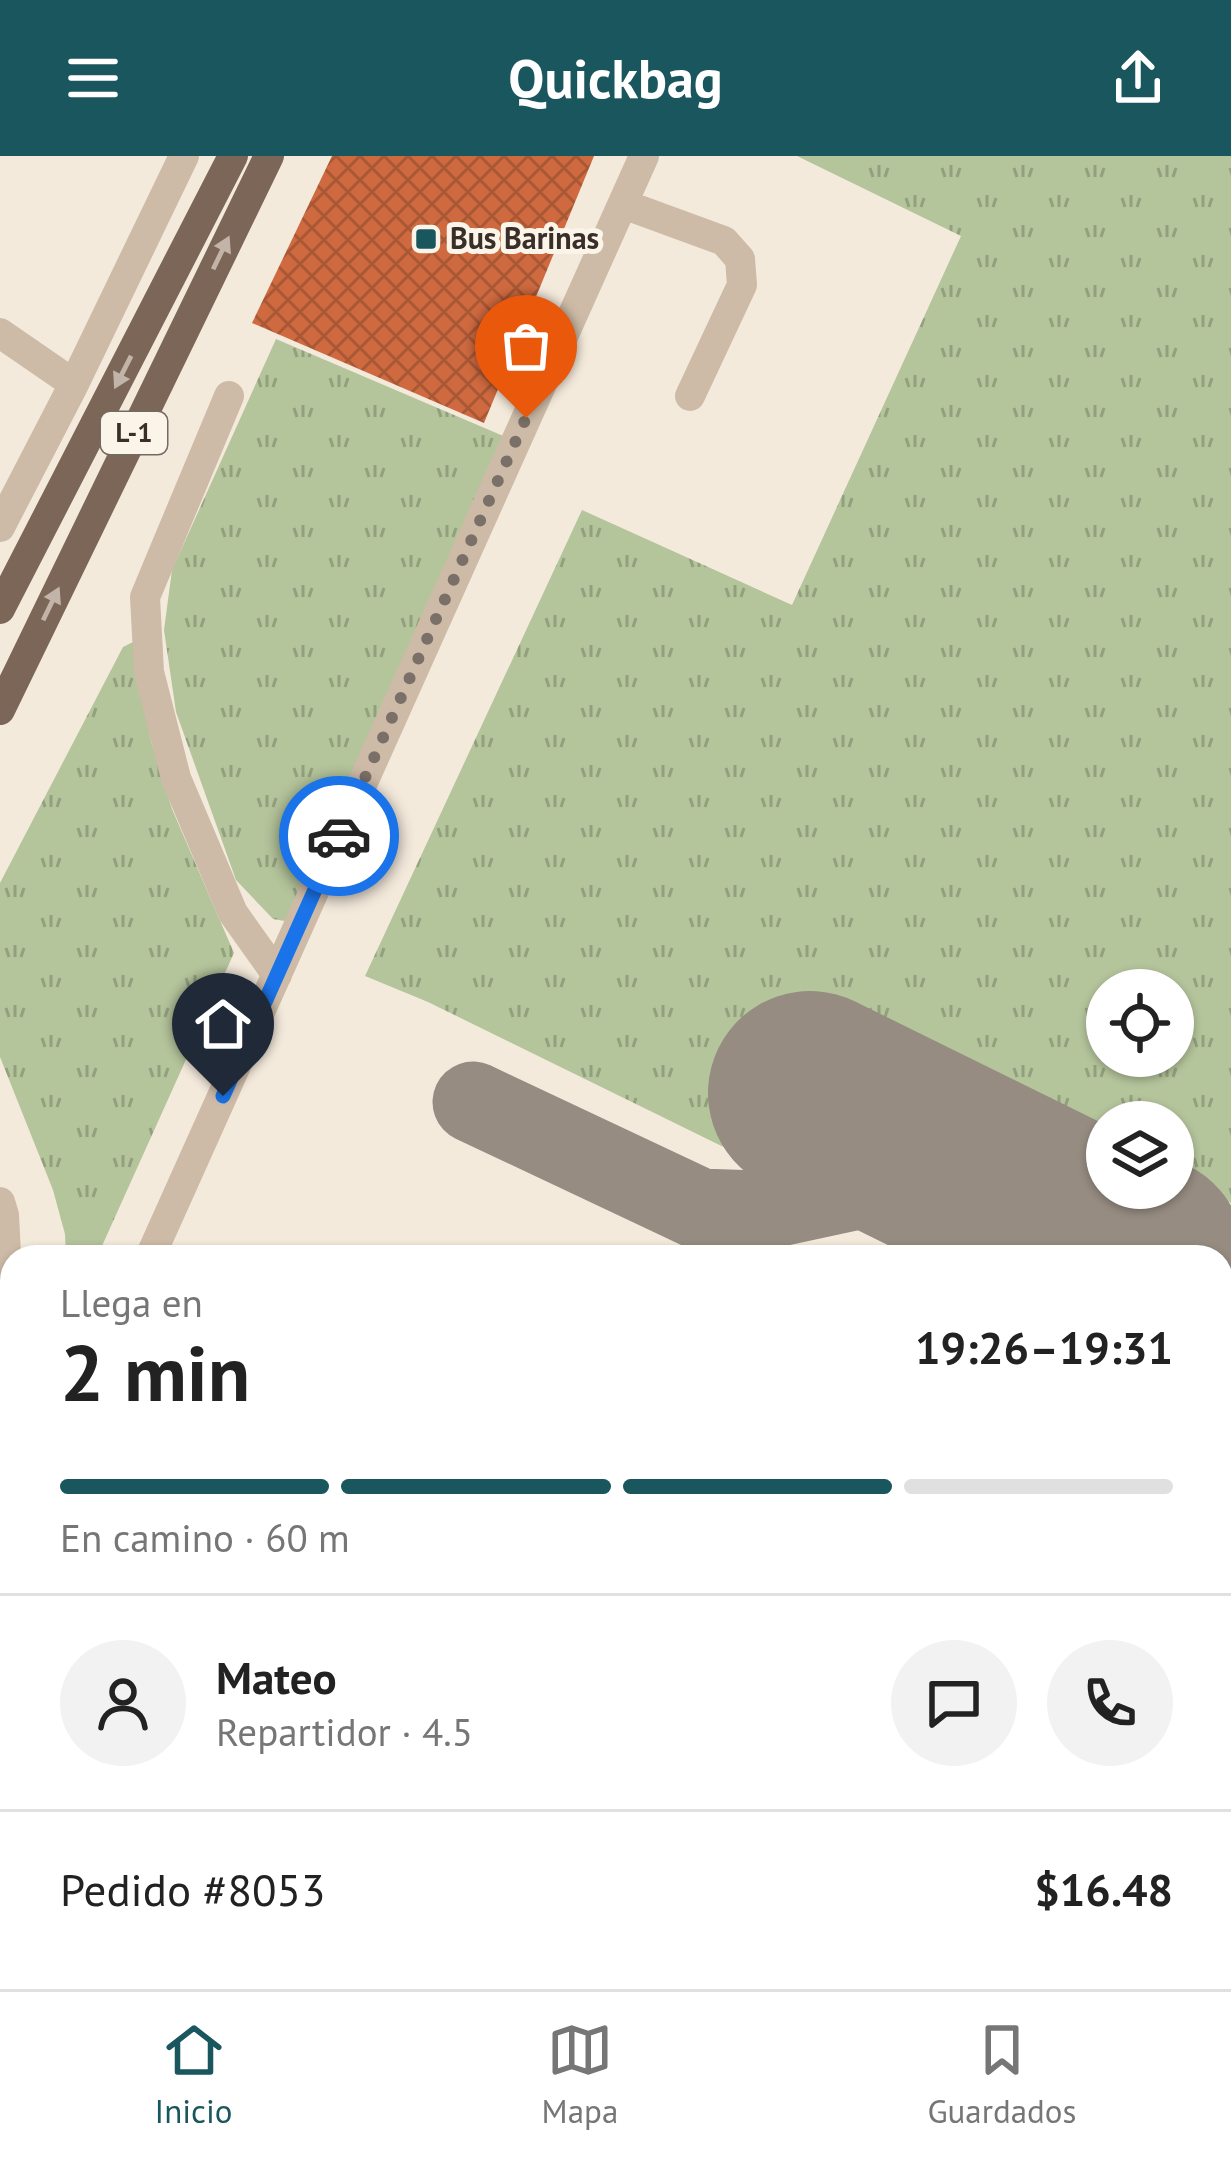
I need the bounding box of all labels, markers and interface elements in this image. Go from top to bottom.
text: Quickbag [508,43,723,113]
icon: menu [60,45,126,111]
icon: share [1105,45,1171,111]
place label: Bus Barinas [450,218,599,257]
marker: Bus Barinas [413,226,439,252]
one-way arrow [211,236,231,271]
pin [475,295,577,418]
icon: bag [493,313,559,379]
one-way arrow [113,355,133,390]
road number: L-1 [101,412,167,454]
one-way arrow [41,587,61,622]
courier [279,776,399,896]
icon: car [306,803,372,869]
map controls [1086,969,1194,1209]
button: locate [1086,969,1194,1077]
pin [172,973,274,1096]
icon: home [190,991,256,1057]
button: layers [1086,1101,1194,1209]
text: Llega en [60,1277,203,1328]
text: 19:26–19:31 [915,1318,1173,1376]
text: 2 min [60,1322,250,1423]
text: En camino · 60 m [60,1512,350,1563]
button: person [60,1640,186,1766]
button: chat [891,1640,1017,1766]
button: phone [1047,1640,1173,1766]
text: Mateo [216,1648,337,1706]
text: Repartidor · 4.5 [216,1706,473,1757]
text: Pedido #8053 [60,1860,326,1918]
text: $16.48 [1034,1860,1173,1918]
tab: Inicio [155,2017,232,2132]
tab: Mapa [542,2017,618,2132]
tab: Guardados [927,2017,1076,2132]

